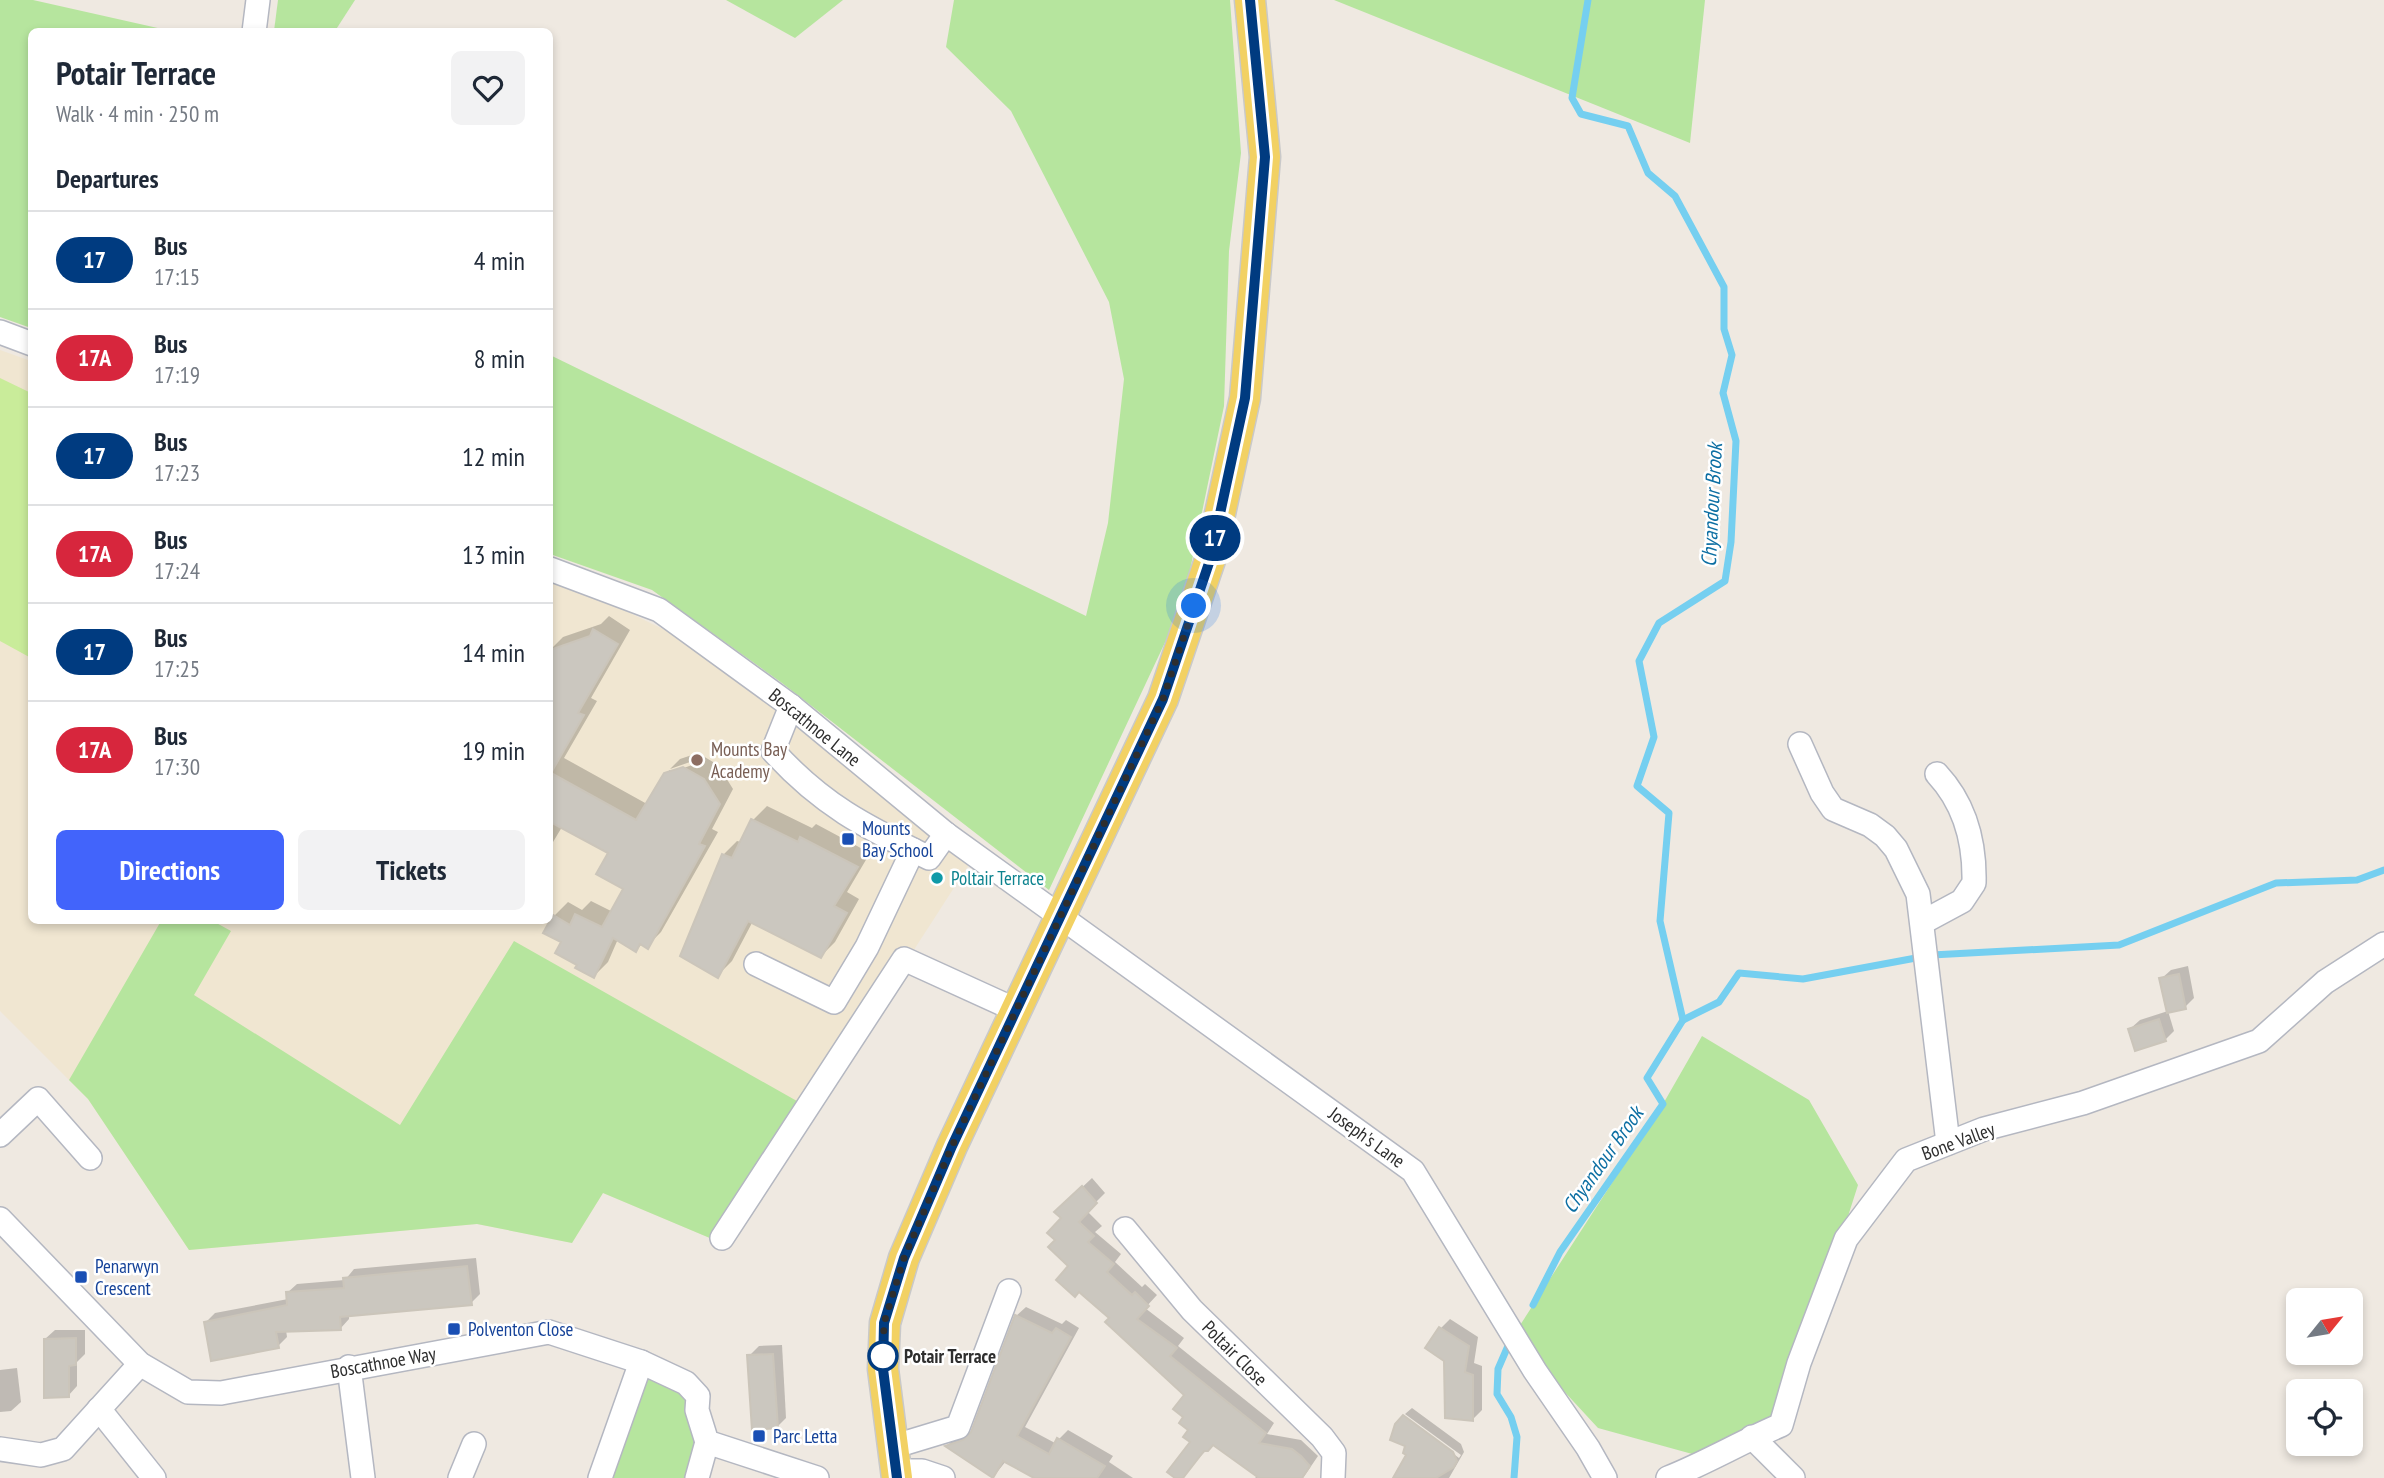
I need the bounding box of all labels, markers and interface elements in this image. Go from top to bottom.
text: Potair Terrace [56,51,216,94]
button: heart [451,51,525,125]
text: Walk · 4 min · 250 m [56,99,219,128]
text: Departures [56,162,159,195]
text: Bus [154,229,187,262]
text: 17 [83,244,106,275]
text: 4 min [474,244,525,277]
text: 17:15 [154,262,200,291]
text: Bus [154,327,187,360]
text: 17A [78,342,111,373]
text: 8 min [474,342,525,375]
text: 17:19 [154,360,200,389]
text: Bus [154,425,187,458]
text: 17 [83,440,106,471]
text: 12 min [462,440,525,473]
water label: Chyandour Brook [1695,440,1728,567]
text: 17:23 [154,458,200,487]
line badge: 17 [1184,515,1246,561]
text: 17 [1204,522,1226,553]
text: Bus [154,523,187,556]
text: 17A [78,538,111,569]
text: 13 min [462,538,525,571]
text: 17:24 [154,556,200,585]
your location [1176,588,1211,623]
text: Bus [154,621,187,654]
text: 17 [83,636,106,667]
text: 14 min [462,636,525,669]
text: 17:25 [154,654,200,683]
street label: Boscathnoe Lane [764,683,866,771]
text: Bus [154,719,187,752]
text: 17A [78,734,111,765]
text: 19 min [462,734,525,767]
place label: Mounts Bay Academy [711,737,788,783]
text: 17:30 [154,752,200,781]
marker: Mounts Bay Academy [689,752,705,768]
place label: Mounts Bay School [862,816,934,862]
button: Directions [56,830,284,910]
button: Tickets [298,830,525,910]
marker: Mounts Bay School [840,831,856,847]
place label: Poltair Terrace [951,866,1044,890]
marker: Poltair Terrace [929,870,945,886]
water label: Chyandour Brook [1556,1099,1651,1218]
street label: Joseph's Lane [1324,1101,1410,1173]
street label: Bone Valley [1918,1116,1999,1165]
place label: Penarwyn Crescent [95,1254,159,1300]
marker: Penarwyn Crescent [73,1269,89,1285]
north arrow [2286,1288,2362,1365]
map controls [2286,1288,2363,1456]
street label: Poltair Close [1197,1315,1273,1391]
place label: Polventon Close [468,1317,574,1341]
marker: Polventon Close [446,1321,462,1337]
street label: Boscathnoe Way [328,1341,438,1383]
marker: Potair Terrace [868,1341,898,1371]
place label: Potair Terrace [904,1344,996,1368]
button: locate [2286,1379,2363,1456]
place label: Parc Letta [773,1424,837,1448]
marker: Parc Letta [751,1428,767,1444]

